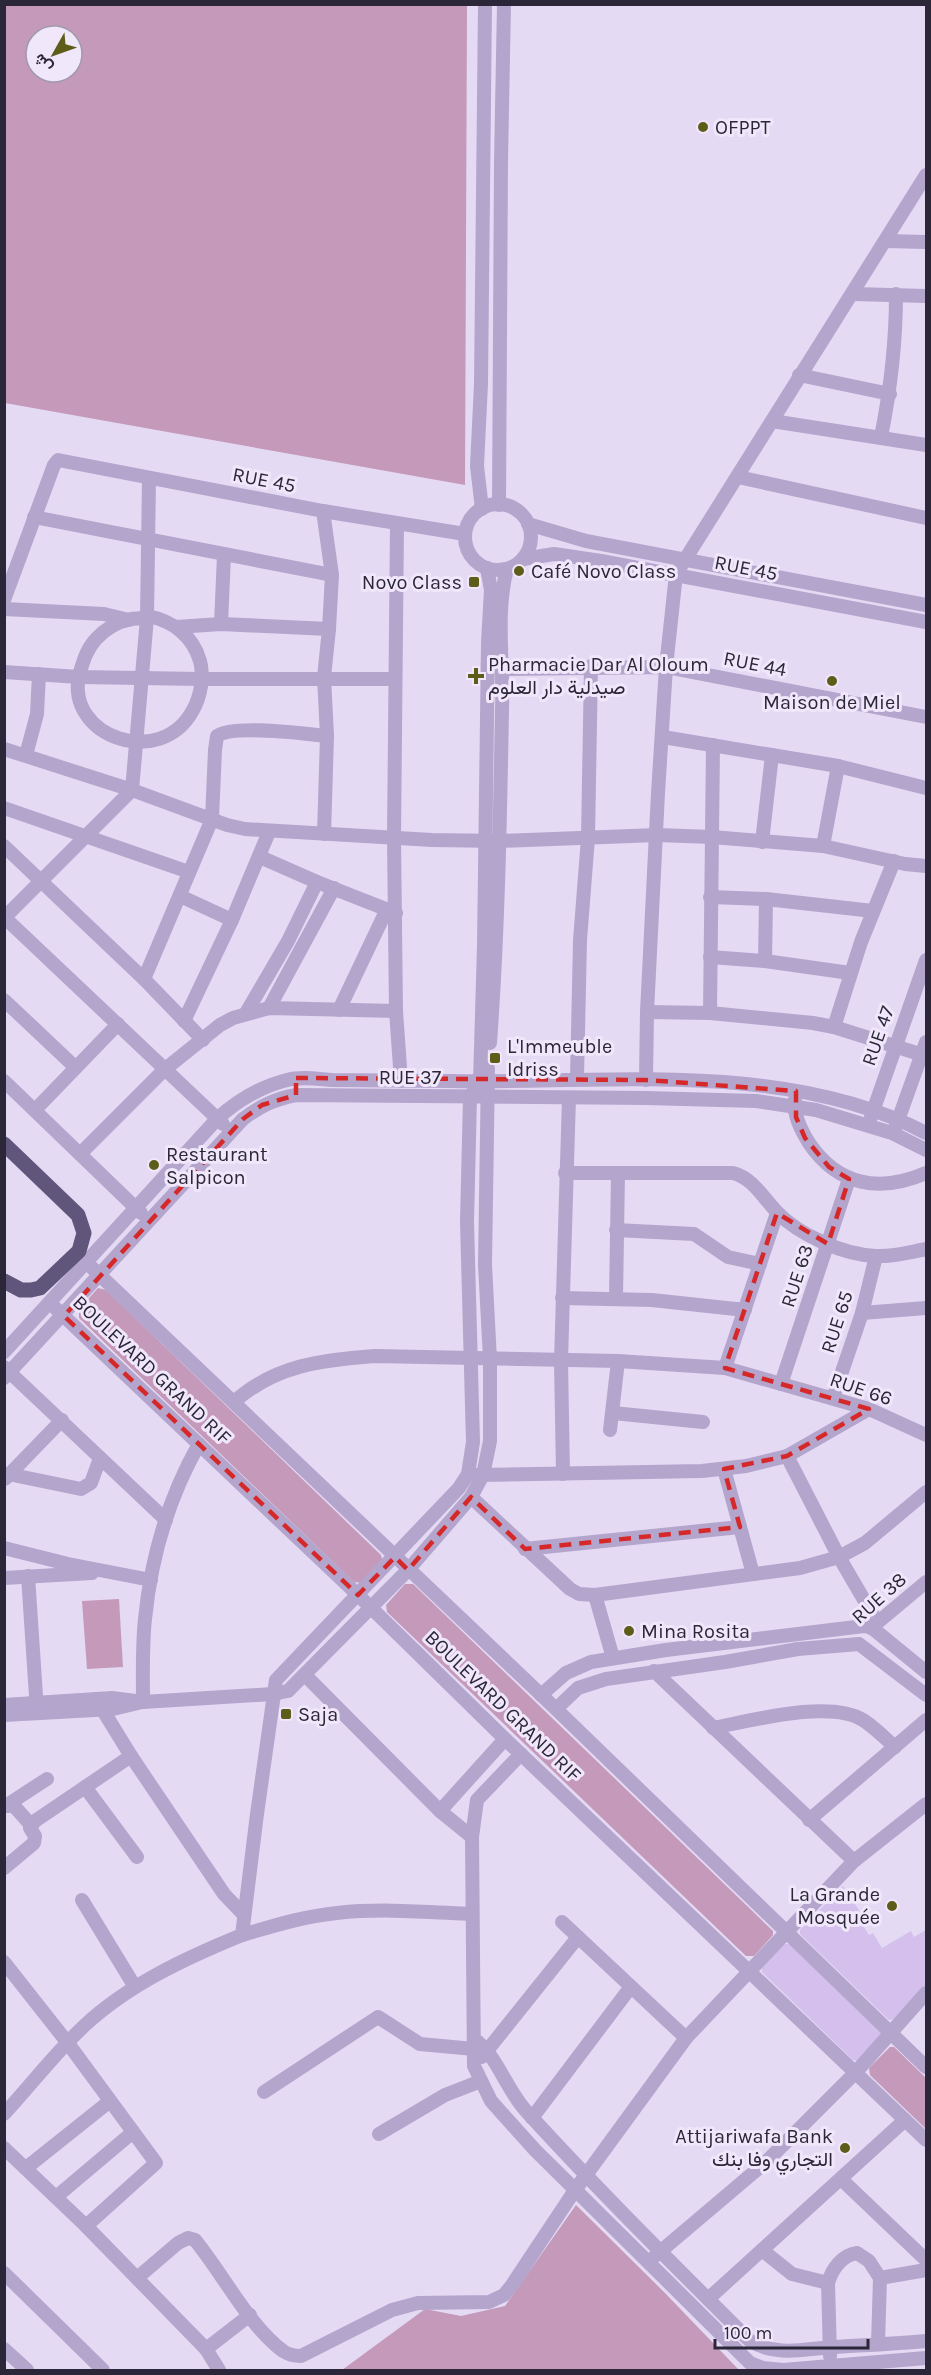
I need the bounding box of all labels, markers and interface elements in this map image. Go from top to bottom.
north arrow [24,24,84,84]
text: ش [29,50,56,77]
place label: OFPPT [715,116,771,139]
marker: OFPPT [696,120,710,134]
street label: RUE 45 [231,463,297,497]
street label: RUE 45 [713,551,779,585]
place label: Café Novo Class [531,560,676,583]
marker: Café Novo Class [512,564,526,578]
place label: Novo Class [362,571,462,594]
marker: Novo Class [467,575,481,589]
street label: RUE 44 [722,647,788,681]
place label: Pharmacie Dar Al Oloum صيدلية دار العلوم [488,653,709,700]
marker: Pharmacie Dar Al Oloum صيدلية دار العلوم [469,669,483,683]
marker: Maison de Miel [825,674,839,688]
place label: Maison de Miel [763,691,901,714]
street label: RUE 47 [857,1002,899,1069]
place label: L'Immeuble Idriss [507,1035,612,1081]
marker: L'Immeuble Idriss [488,1051,502,1065]
street label: RUE 37 [379,1066,442,1089]
place label: Restaurant Salpicon [166,1143,268,1189]
marker: Restaurant Salpicon [147,1158,161,1172]
street label: RUE 63 [776,1242,818,1310]
street label: RUE 65 [816,1288,858,1356]
street label: BOULEVARD GRAND RIF [68,1291,236,1449]
street label: RUE 66 [827,1368,895,1410]
street label: RUE 38 [847,1568,911,1628]
place label: Mina Rosita [641,1620,750,1643]
marker: Mina Rosita [622,1624,636,1638]
street label: BOULEVARD GRAND RIF [420,1626,586,1786]
place label: Saja [298,1703,338,1726]
marker: Saja [279,1707,293,1721]
place label: La Grande Mosquée [790,1883,880,1929]
marker: La Grande Mosquée [885,1899,899,1913]
place label: Attijariwafa Bank التجاري وفا بنك [675,2125,833,2176]
marker: Attijariwafa Bank التجاري وفا بنك [838,2141,852,2155]
scale bar [715,2312,868,2350]
text: 100 m [724,2322,772,2344]

